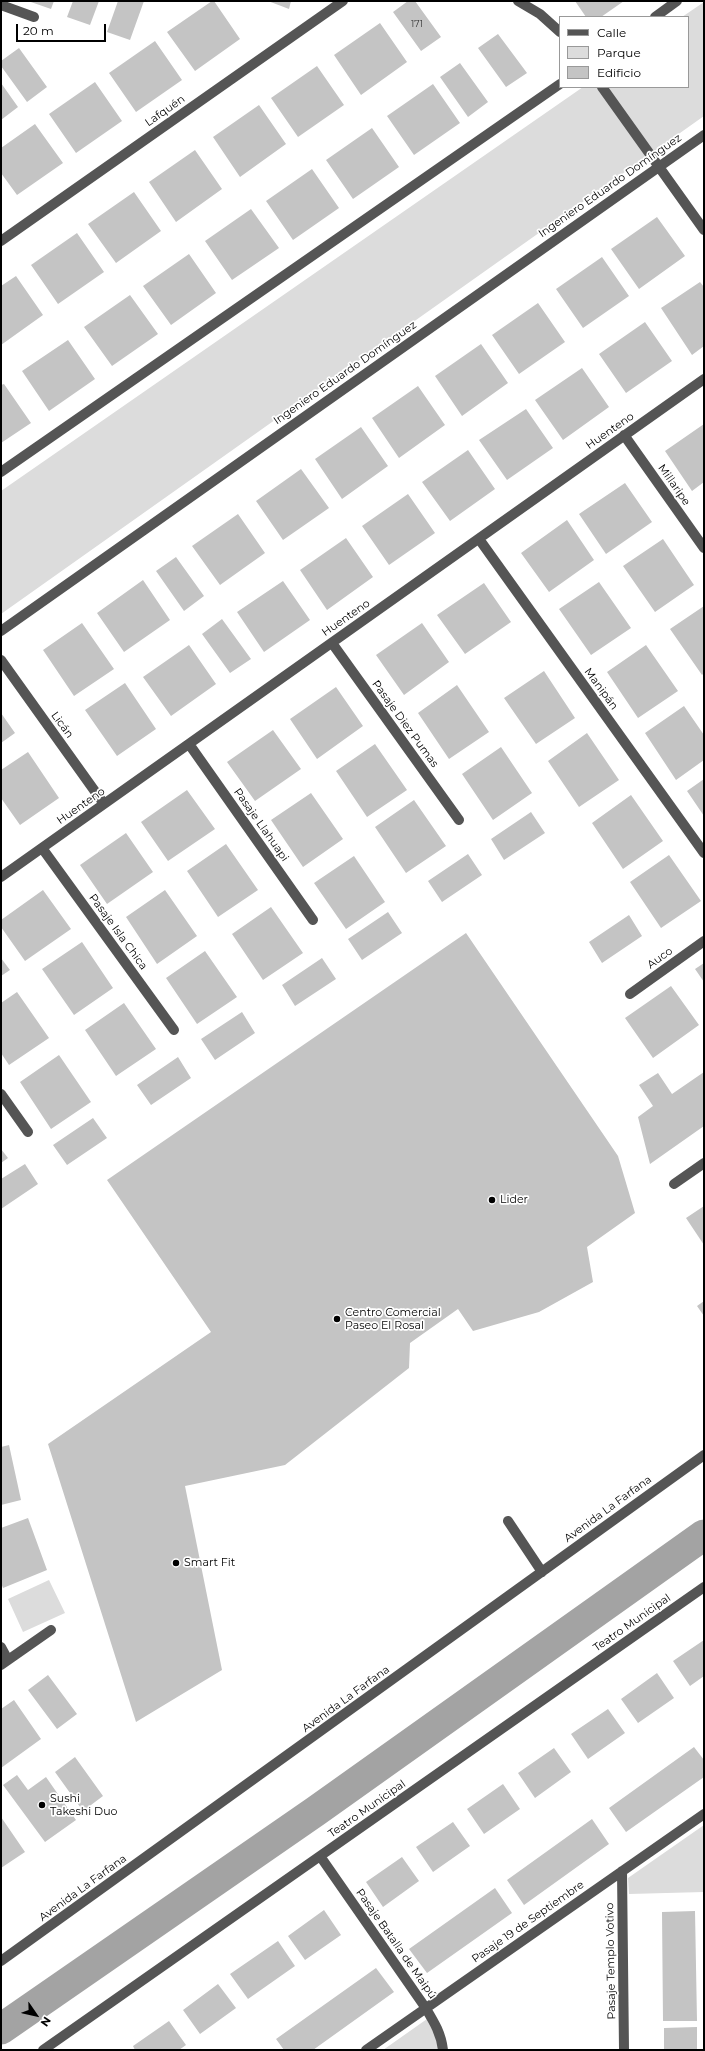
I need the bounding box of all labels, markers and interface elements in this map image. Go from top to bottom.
scale bar [18,16,108,42]
legend [559,16,689,88]
house number: 171 [411,19,423,29]
text: 20 m [23,23,54,38]
text: Calle [597,25,626,40]
text: Parque [597,45,641,60]
text: Edificio [597,65,641,80]
street label: Lafquén [143,93,187,129]
street label: Ingeniero Eduardo Domínguez [536,131,684,241]
street label: Ingeniero Eduardo Domínguez [271,318,419,428]
street label: Huenteno [583,410,637,452]
street label: Millaripe [655,462,693,508]
street label: Huenteno [319,597,373,639]
street label: Manipán [581,665,621,713]
street label: Pasaje Diez Pumas [369,678,441,770]
street label: Licán [48,709,76,741]
street label: Huenteno [54,785,108,827]
street label: Pasaje Llahuapi [231,786,291,864]
street label: Pasaje Isla Chica [86,892,150,972]
street label: Auco [645,944,675,972]
place label: Lider [500,1193,528,1207]
marker: Lider [487,1195,497,1205]
place label: Centro Comercial Paseo El Rosal [345,1306,441,1332]
marker: Centro Comercial Paseo El Rosal [332,1314,342,1324]
street label: Avenida La Farfana [562,1473,654,1545]
place label: Smart Fit [184,1556,235,1570]
marker: Smart Fit [171,1558,181,1568]
street label: Teatro Municipal [591,1591,673,1655]
street label: Avenida La Farfana [300,1663,392,1735]
street label: Teatro Municipal [326,1777,408,1841]
place label: Sushi Takeshi Duo [50,1792,117,1818]
marker: Sushi Takeshi Duo [37,1800,47,1810]
street label: Avenida La Farfana [37,1852,129,1924]
street label: Pasaje 19 de Septiembre [469,1878,587,1966]
street label: Pasaje Batalla de Maipú [353,1886,439,2002]
street label: Pasaje Templo Votivo [603,1902,619,2020]
north arrow [16,1995,56,2035]
text: N [38,2014,54,2029]

